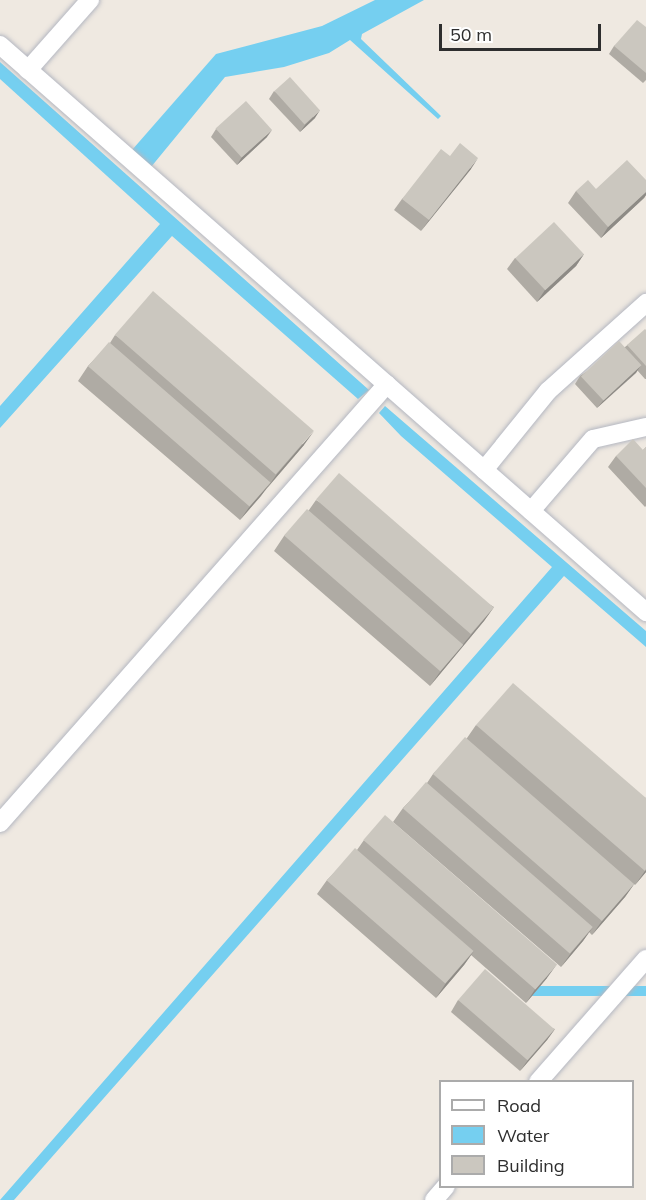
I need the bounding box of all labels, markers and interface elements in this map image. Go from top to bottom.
scale bar [442,12,604,50]
text: 50 m [450,23,492,46]
legend [439,1080,634,1188]
text: Road [497,1094,541,1117]
text: Water [497,1124,549,1147]
text: Building [497,1154,565,1177]

